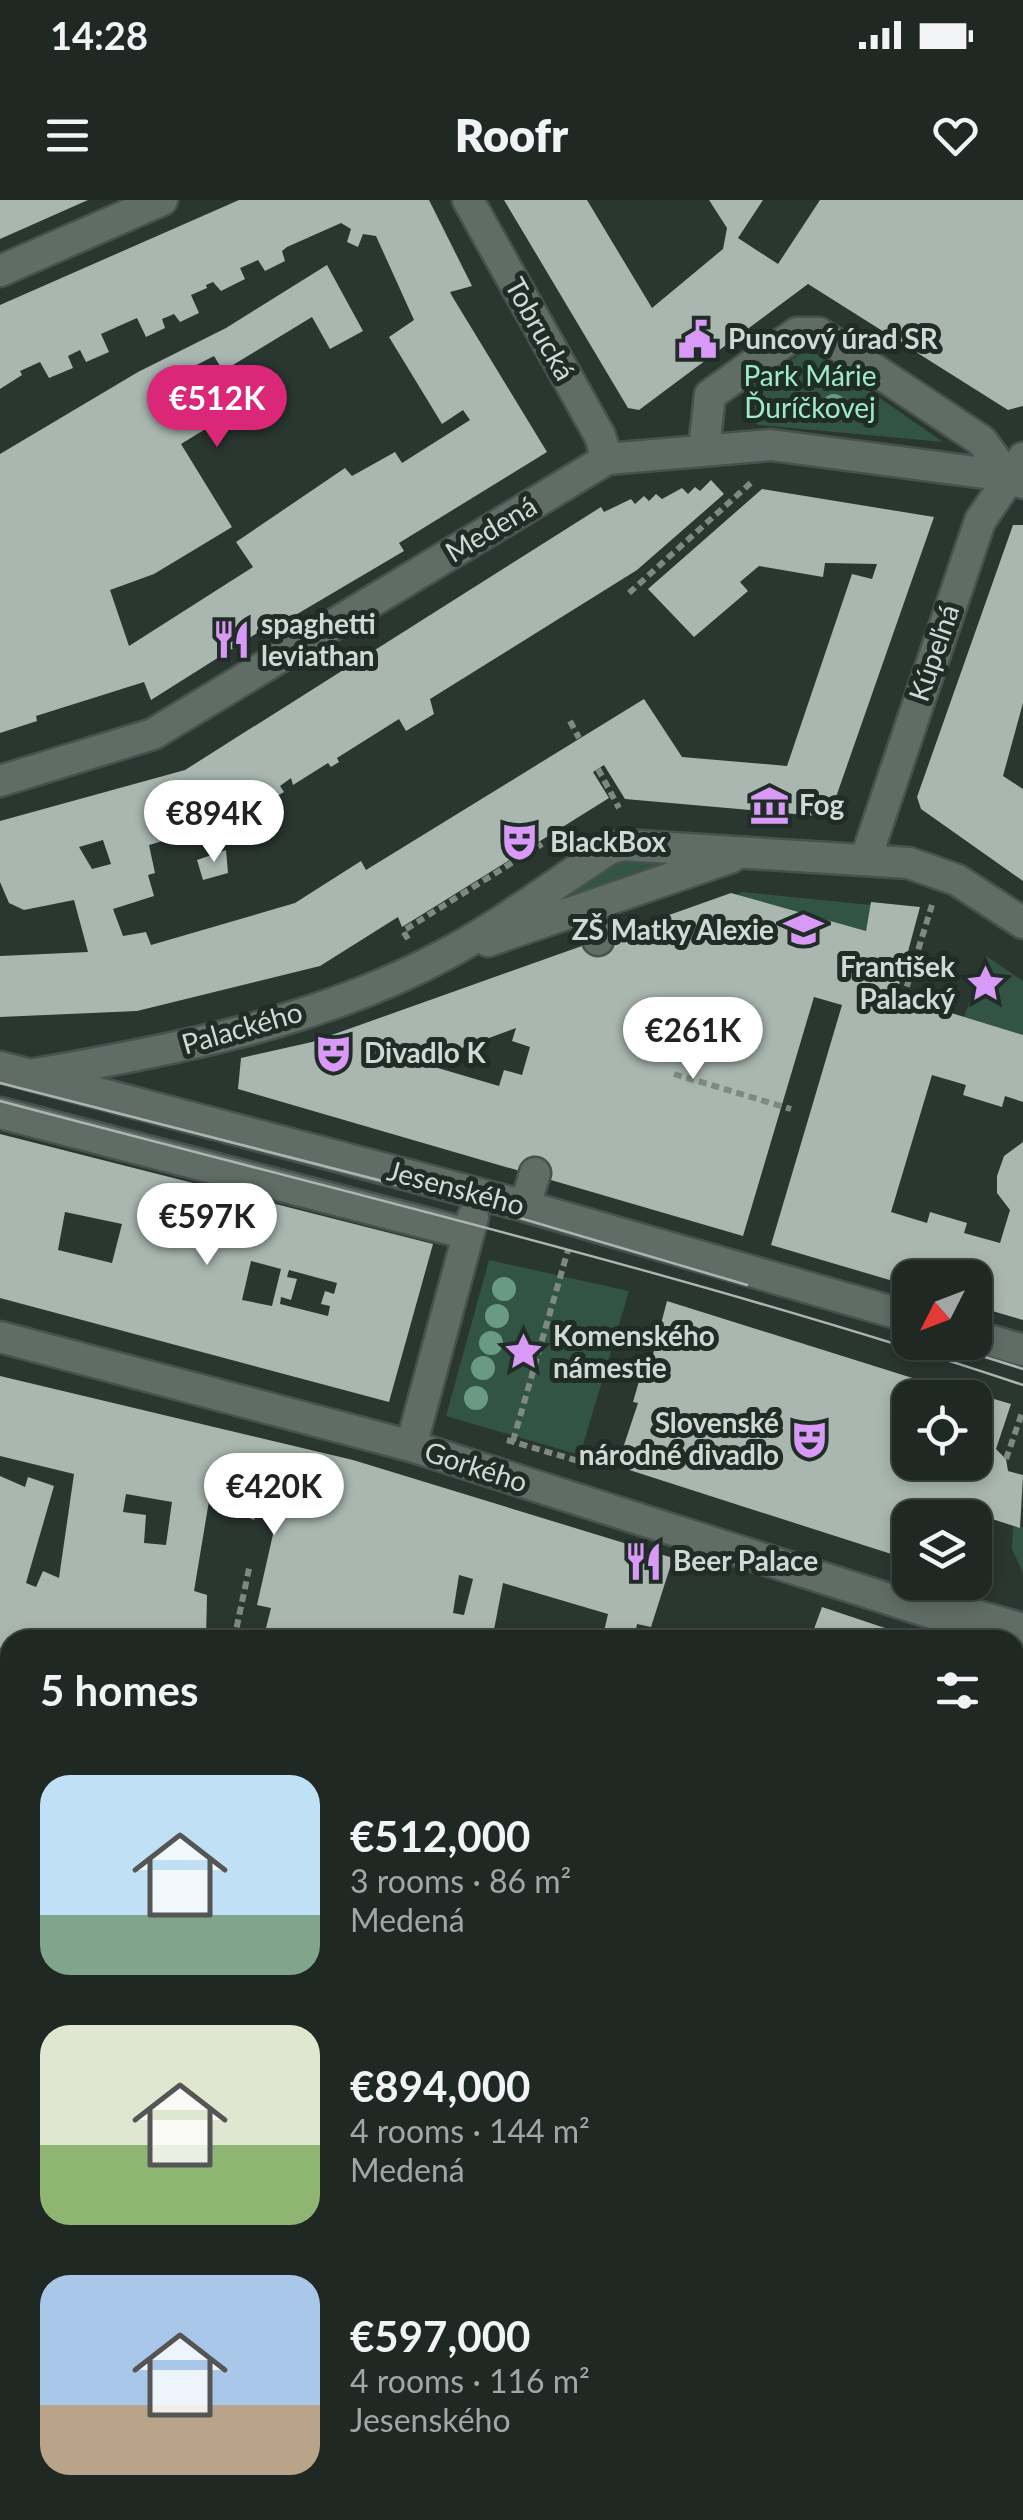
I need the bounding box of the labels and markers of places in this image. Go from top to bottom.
public building icon: Puncový úrad SR [677,318,719,360]
place label: Puncový úrad SR [728,321,939,355]
pin: €512K [147,365,287,450]
place label: spaghetti leviathan [261,606,376,672]
restaurant icon: spaghetti leviathan [210,619,252,661]
pin: €894K [144,780,284,865]
museum icon: Fog [748,784,790,826]
place label: Fog [799,787,845,821]
theatre icon: BlackBox [499,821,541,863]
place label: BlackBox [550,824,667,858]
school or university icon: ZŠ Matky Alexie [783,909,825,951]
place label: ZŠ Matky Alexie [572,912,774,946]
place label: František Palacký [840,949,955,1015]
place icon: František Palacký [964,962,1006,1004]
pin: €261K [623,997,763,1082]
theatre icon: Divadlo K [313,1032,355,1074]
place label: Divadlo K [364,1035,487,1069]
pin: €597K [137,1183,277,1268]
place label: Komenského námestie [553,1318,715,1384]
place icon: Komenského námestie [502,1331,544,1373]
place label: Slovenské národné divadlo [579,1405,779,1471]
theatre icon: Slovenské národné divadlo [788,1418,830,1460]
pin: €420K [204,1453,344,1538]
restaurant icon: Beer Palace [622,1540,664,1582]
place label: Beer Palace [673,1543,818,1577]

